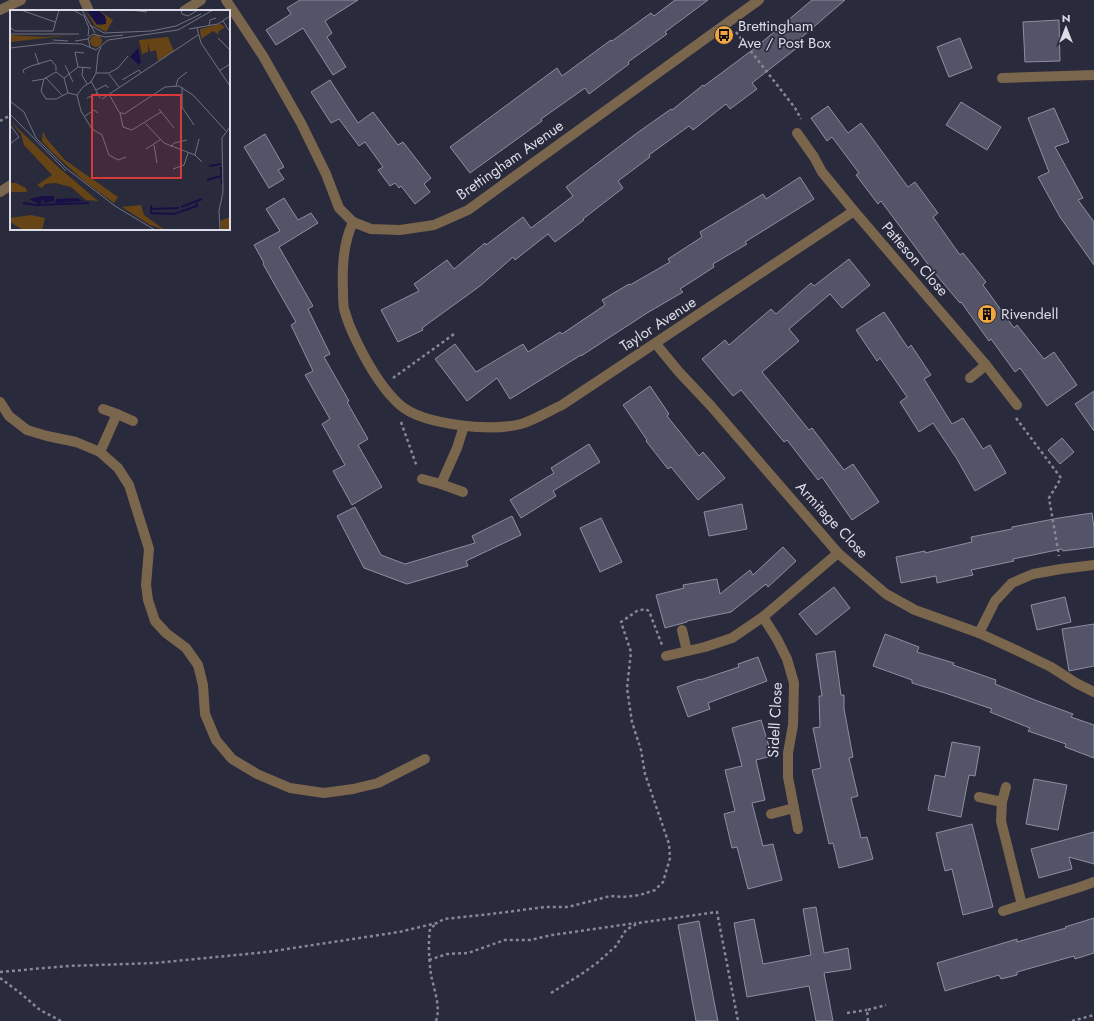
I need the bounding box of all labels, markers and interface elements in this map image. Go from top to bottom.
north arrow [1046,8,1086,48]
inset map [10,10,230,230]
text: N [1062,10,1070,26]
place label: Brettingham Ave / Post Box [738,15,831,54]
bus stop icon: Brettingham Ave / Post Box [713,24,735,46]
street label: Brettingham Avenue [452,115,568,205]
street label: Patteson Close [876,217,954,301]
street label: Taylor Avenue [615,291,701,357]
building icon: Rivendell [976,303,998,325]
place label: Rivendell [1001,303,1058,325]
street label: Armitage Close [791,477,874,564]
street label: Sidell Close [762,681,788,758]

